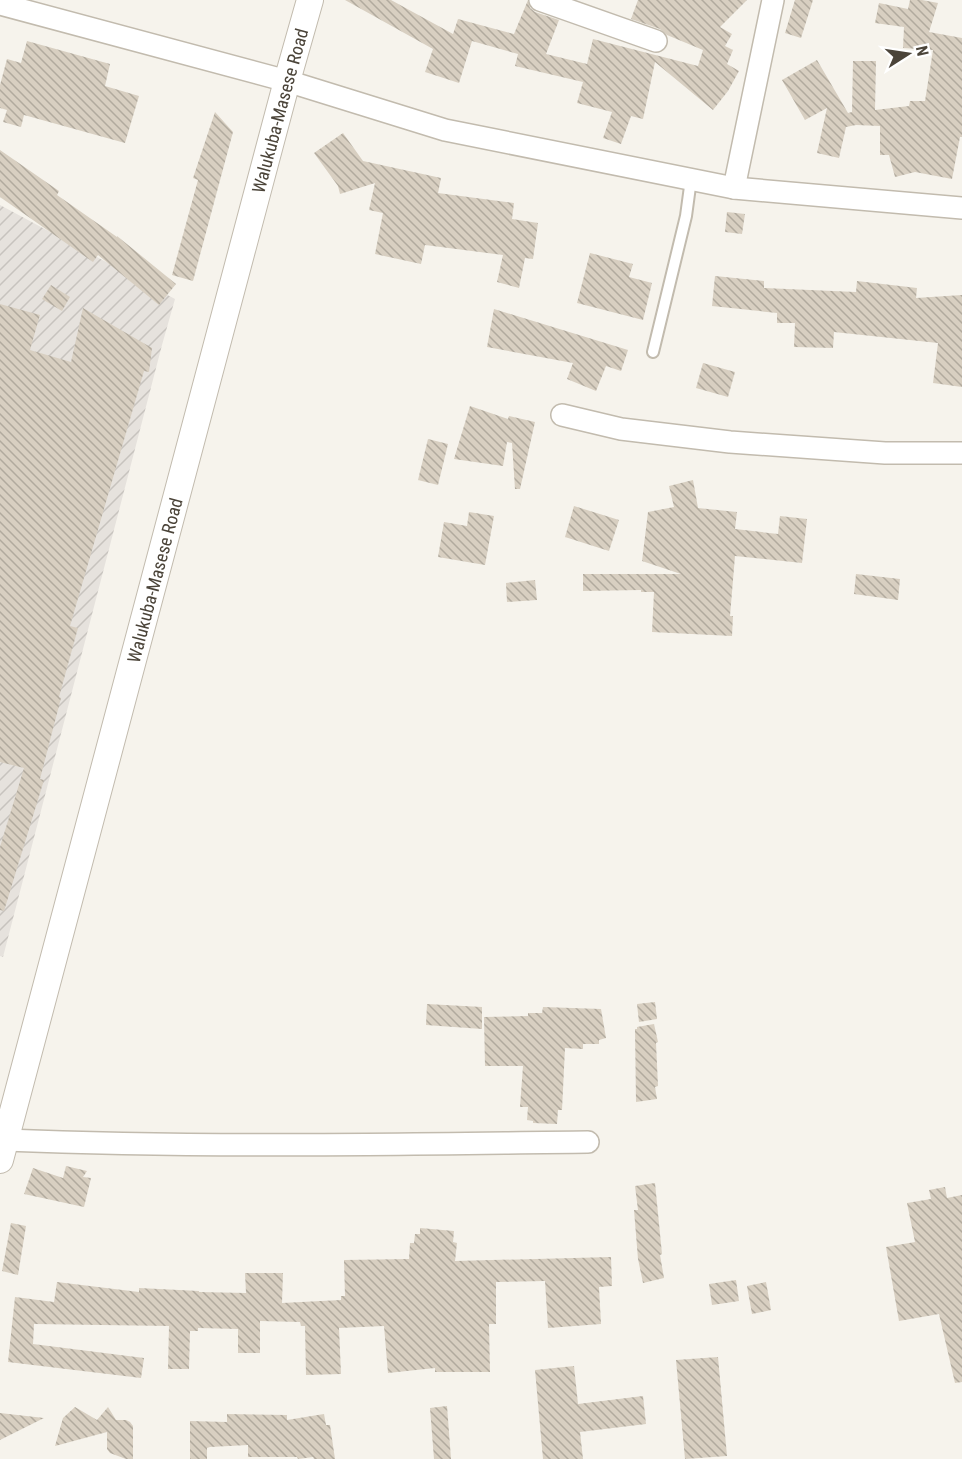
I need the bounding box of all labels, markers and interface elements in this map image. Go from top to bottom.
north arrow [878,24,938,84]
street label: Walukuba-Masese Road [247,26,312,195]
text: N [912,44,932,58]
street label: Walukuba-Masese Road [122,496,186,665]

